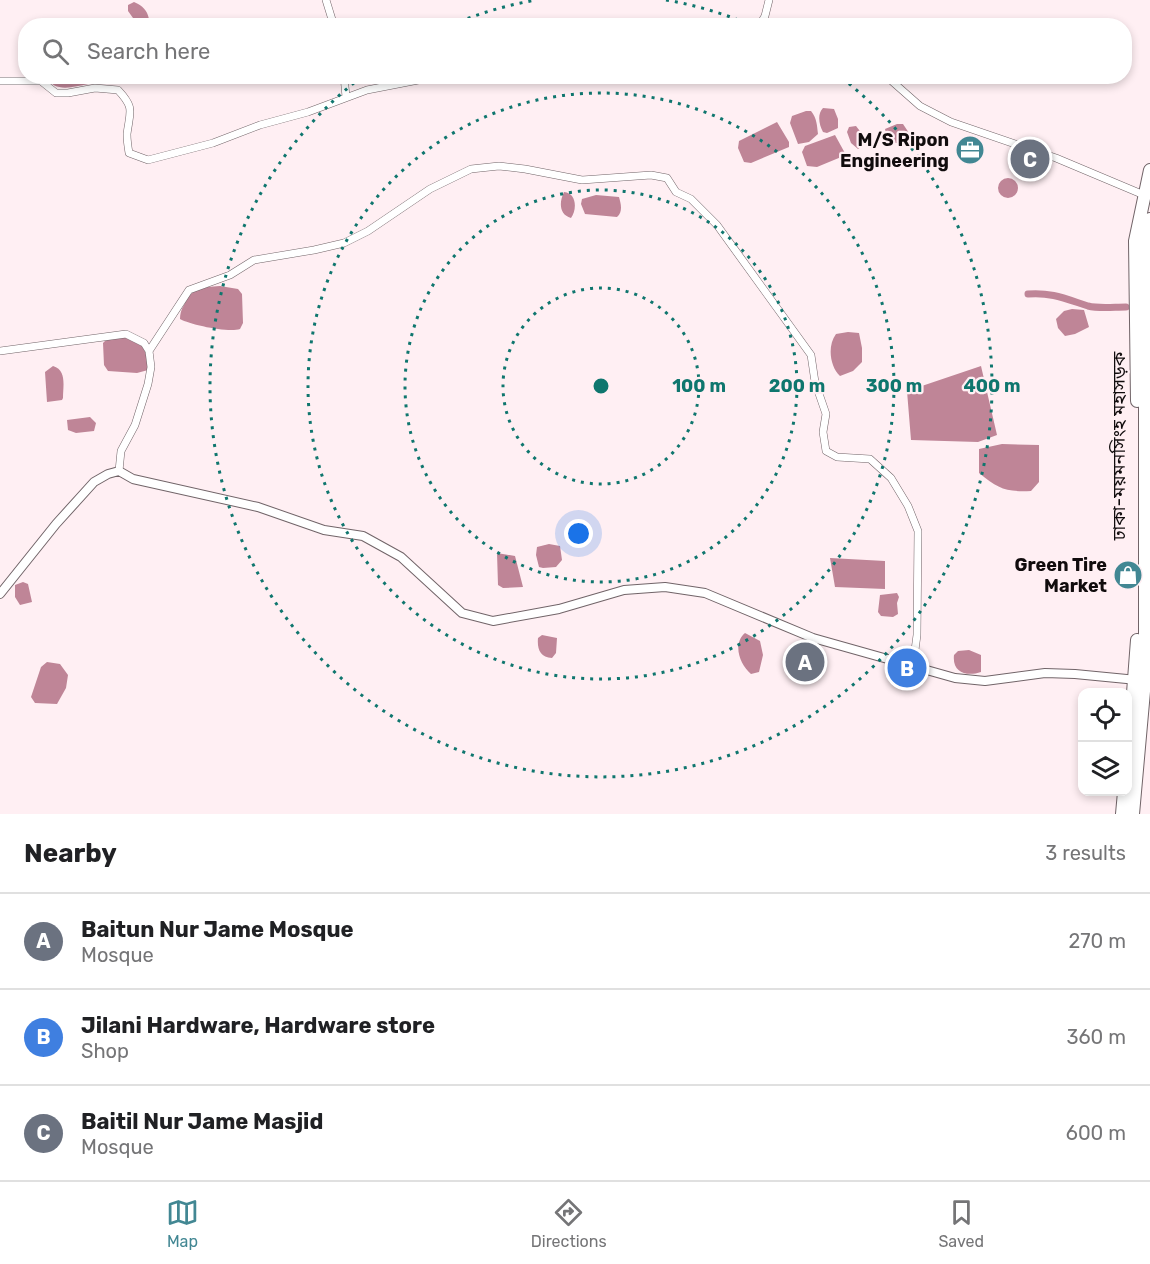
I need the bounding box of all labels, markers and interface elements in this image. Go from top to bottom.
search box [18,18,1132,84]
icon: search [39,35,72,68]
text: Search here [87,38,210,65]
place label: M/S Ripon Engineering [840,129,949,172]
office icon: M/S Ripon Engineering [954,134,986,166]
pin: C [1010,136,1050,182]
street label: ঢাকা-ময়মনসিংহ মহাসড়ক [1108,351,1130,541]
text: 100 m [672,375,726,397]
text: 200 m [769,375,825,397]
text: 300 m [866,375,922,397]
text: 400 m [963,375,1021,397]
centre of rings [591,376,611,396]
your location [564,519,593,548]
place label: Green Tire Market [1014,554,1107,597]
shop icon: Green Tire Market [1112,559,1144,591]
pin: A [786,640,824,684]
pin: B [888,646,926,690]
map controls [1078,688,1132,796]
button: locate [1078,688,1132,742]
button: layers [1078,742,1132,796]
text: Nearby [24,838,117,869]
text: 3 results [1045,841,1126,865]
text: Baitun Nur Jame Mosque [81,916,354,943]
text: A [36,929,51,953]
text: 270 m [1069,929,1126,953]
text: Mosque [81,943,154,967]
text: Jilani Hardware, Hardware store [81,1012,435,1039]
text: B [36,1025,51,1049]
text: 360 m [1067,1025,1126,1049]
text: Shop [81,1039,129,1063]
text: Baitil Nur Jame Masjid [81,1108,323,1135]
text: C [36,1121,51,1145]
text: 600 m [1066,1121,1126,1145]
text: Mosque [81,1135,154,1159]
tab: Map [166,1196,199,1251]
tab: Directions [531,1196,607,1251]
tab: Saved [938,1196,984,1251]

